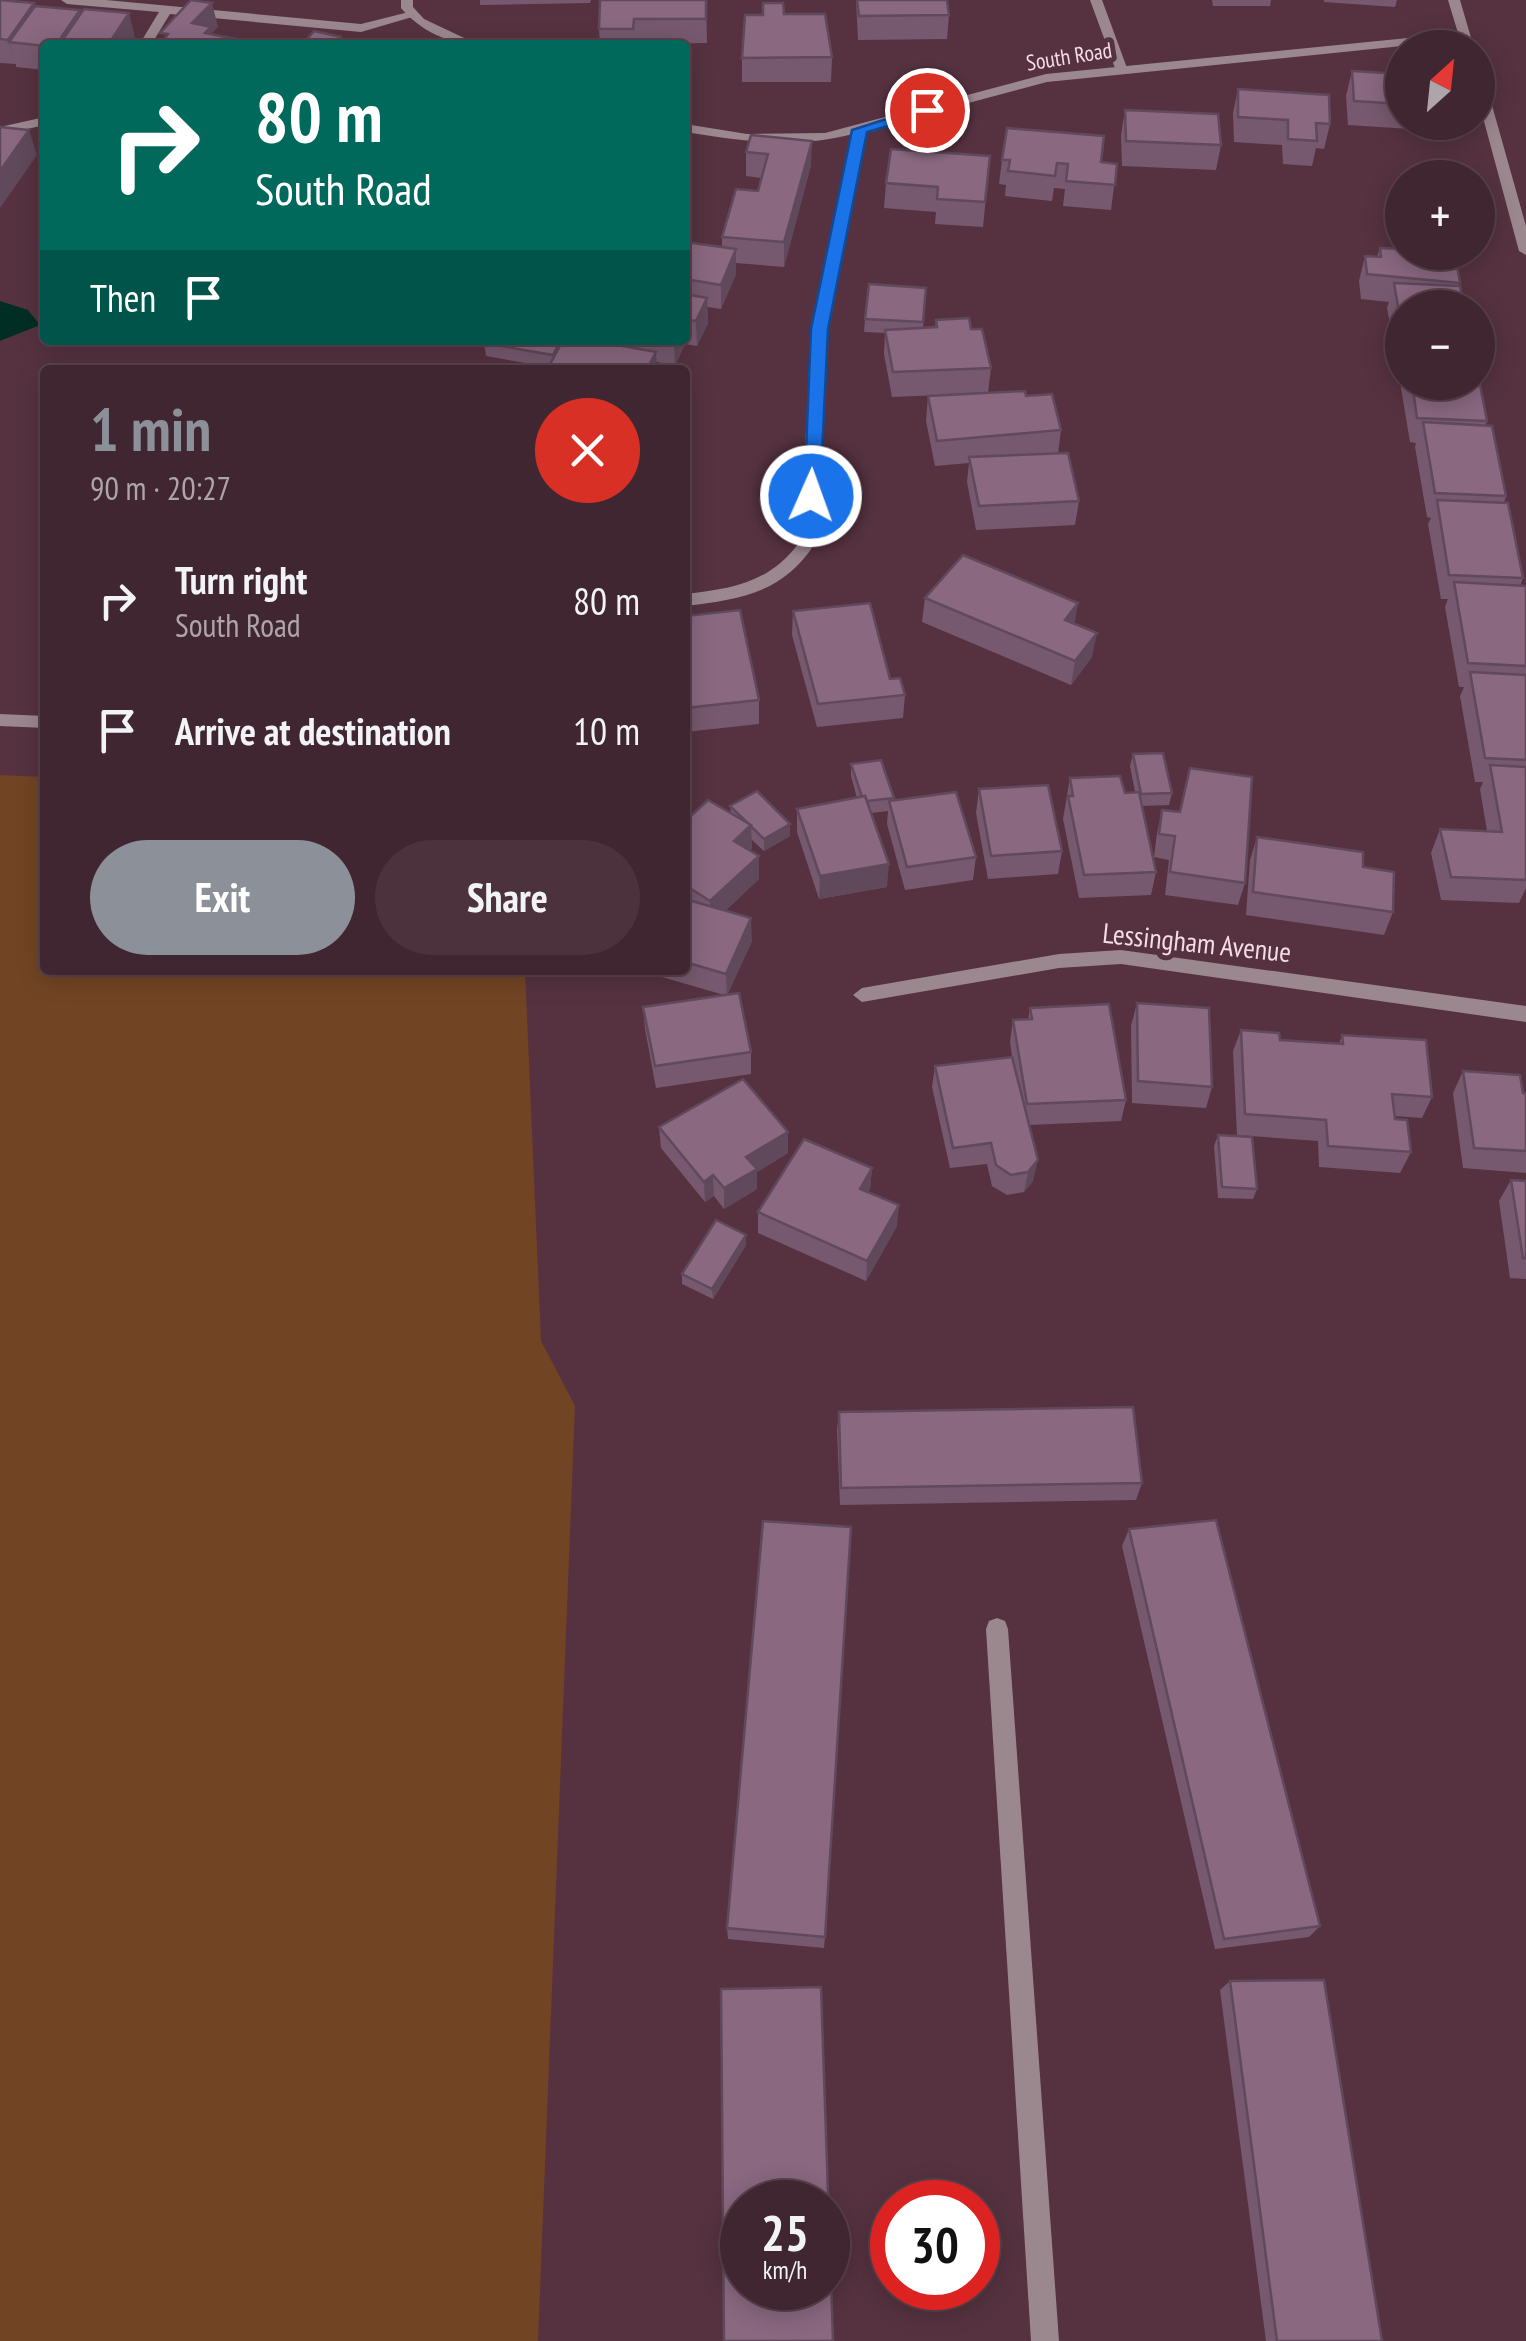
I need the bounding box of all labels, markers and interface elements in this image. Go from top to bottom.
north arrow [1385,30,1495,140]
map controls [1385,30,1495,400]
street label: South Road [1024,35,1114,77]
pin [885,68,970,153]
text: 80 m [255,71,383,161]
icon: right [90,80,220,210]
icon: arrive [900,83,955,138]
text: South Road [255,159,432,217]
button: + [1385,160,1495,270]
icon: arrive [176,270,231,325]
text: Then [90,273,156,322]
button: − [1385,290,1495,400]
text: 1 min [90,390,211,468]
button: close [535,398,640,503]
position arrow [759,444,863,548]
text: 90 m · 20:27 [90,467,231,509]
text: Turn right [175,555,307,604]
icon: right [90,573,145,628]
text: 80 m [573,576,640,625]
text: South Road [175,604,301,646]
icon: arrive [90,703,145,758]
text: Arrive at destination [175,706,451,755]
text: 10 m [573,706,640,755]
button: Exit [90,840,355,955]
button: Share [375,840,640,955]
street label: Lessingham Avenue [1101,914,1293,970]
speed limit sign: 30 [870,2180,1000,2310]
text: 25 [761,2200,809,2265]
text: km/h [763,2254,807,2286]

